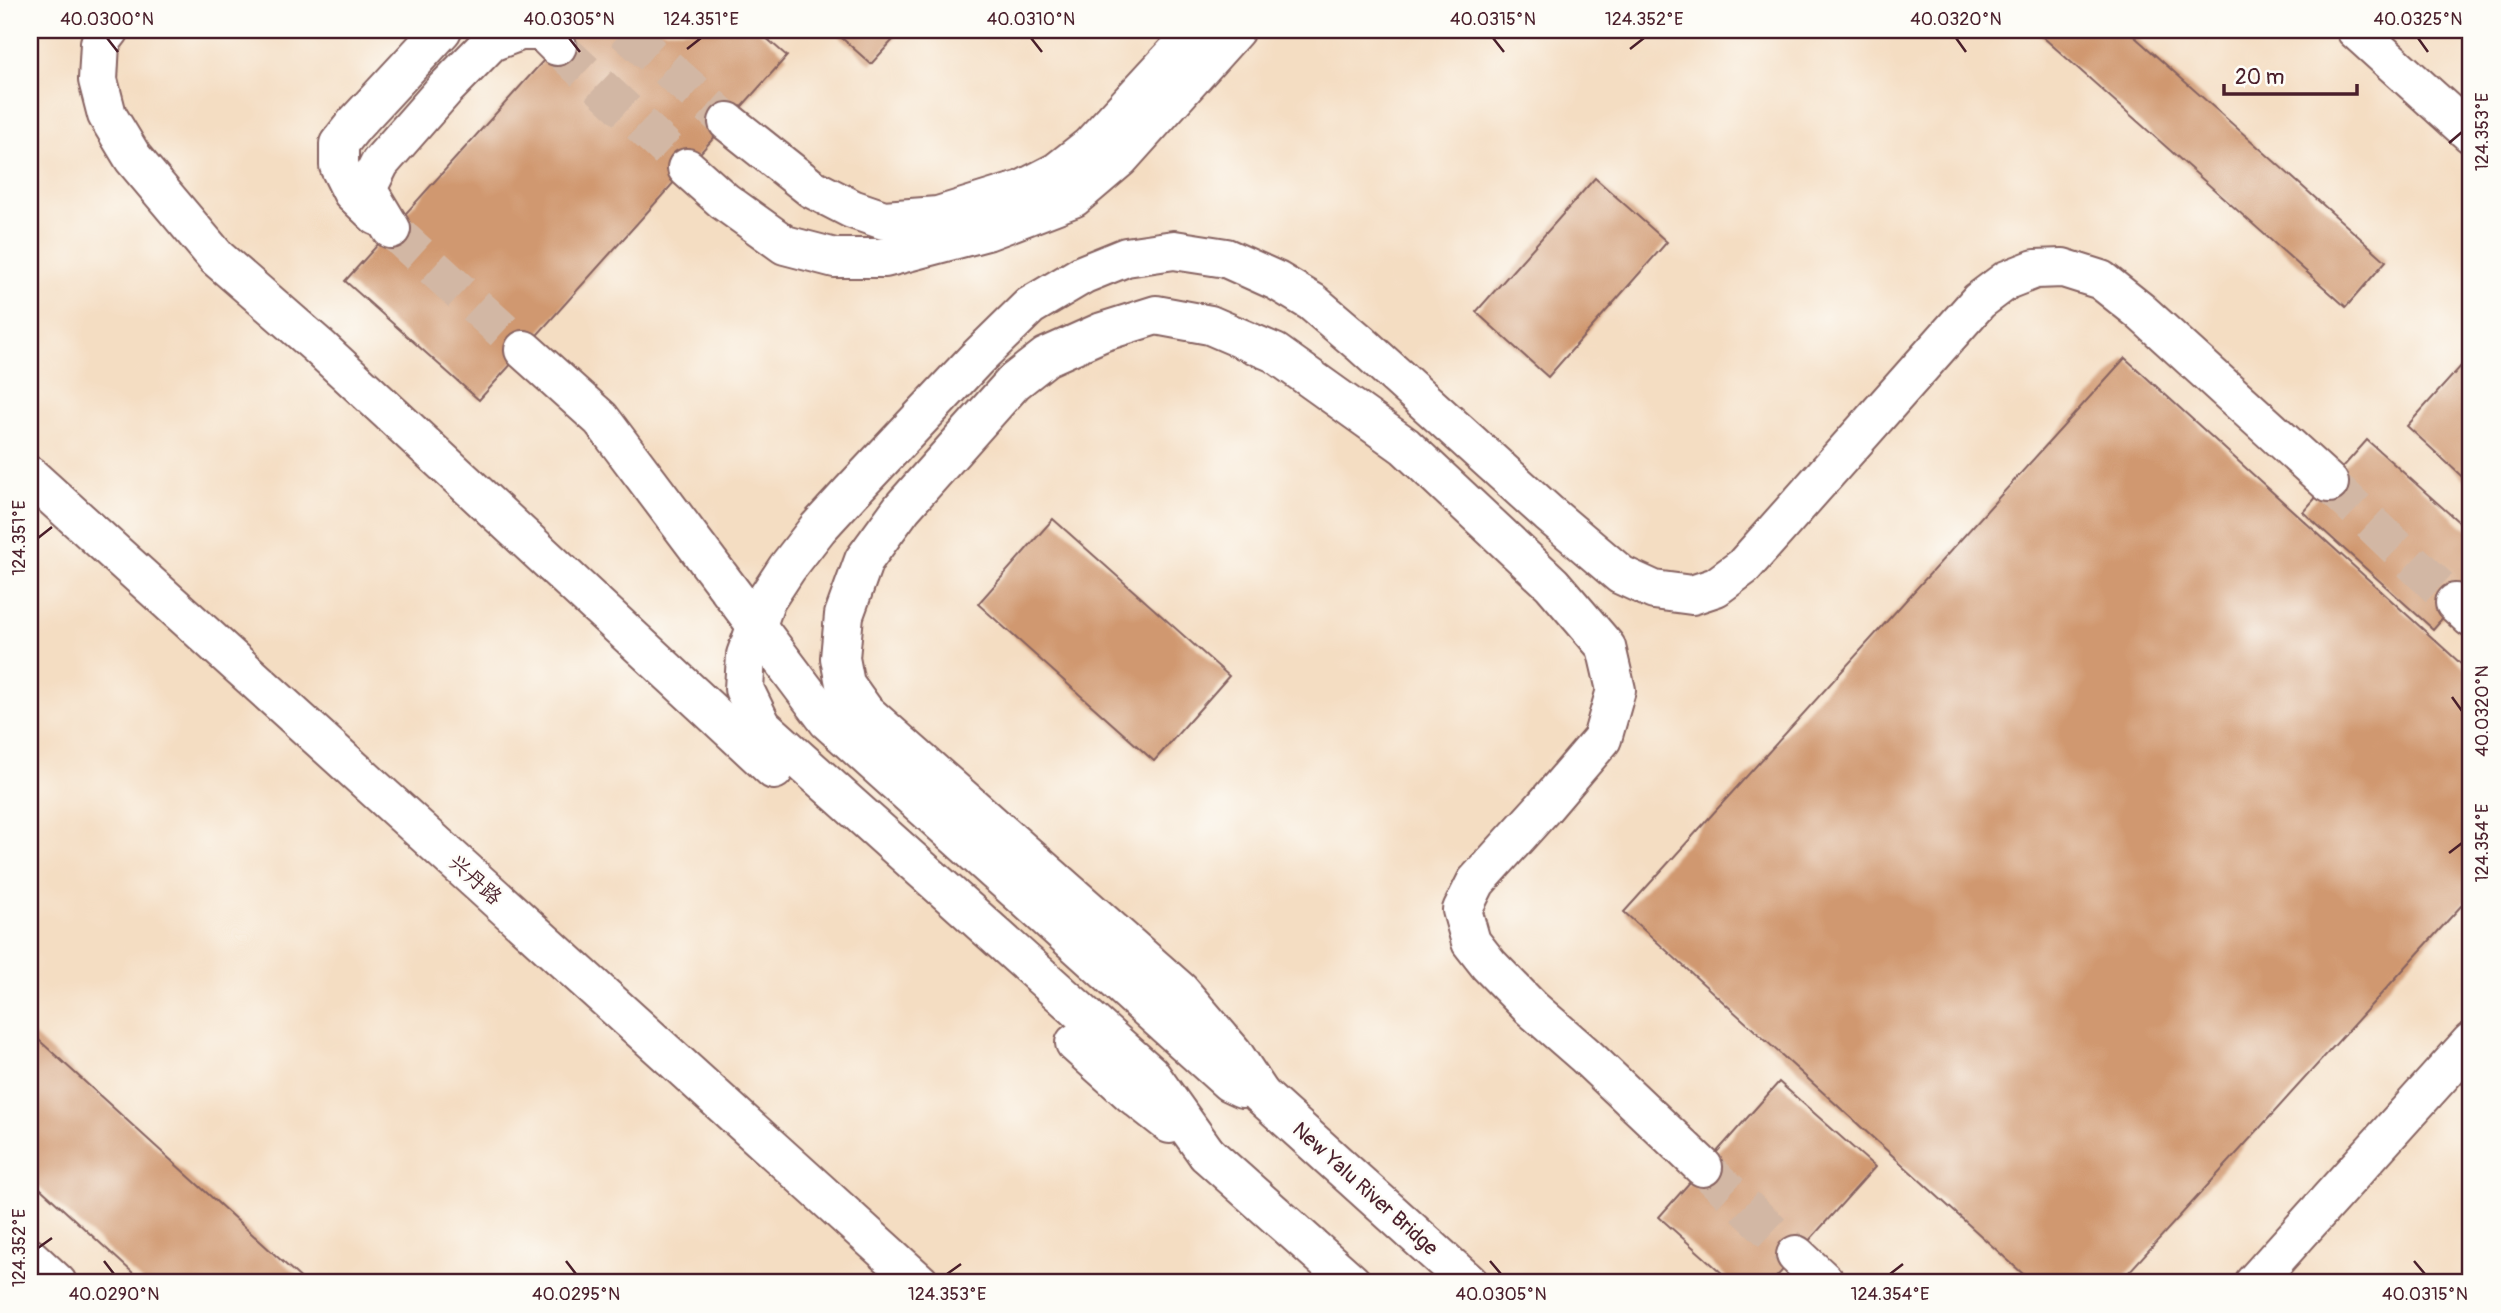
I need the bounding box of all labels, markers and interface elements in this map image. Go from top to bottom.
text: 40.0300°N [60,8,154,31]
text: 40.0305°N [523,8,615,31]
text: 124.351°E [663,8,739,31]
text: 40.0310°N [987,8,1075,31]
text: 40.0315°N [1450,8,1536,31]
text: 124.352°E [1605,8,1683,31]
text: 40.0320°N [1910,8,2002,31]
text: 40.0325°N [2374,8,2462,31]
scale bar [2224,52,2358,96]
text: 20 m [2235,64,2284,91]
text: 124.353°E [2471,93,2494,171]
text: 124.351°E [8,500,31,576]
text: 40.0320°N [2471,665,2494,757]
text: 124.354°E [2471,804,2494,882]
street label: 兴丹路 [443,849,507,911]
street label: New Yalu River Bridge [1286,1116,1444,1262]
text: 124.352°E [8,1209,31,1287]
text: 40.0290°N [69,1283,159,1306]
text: 40.0295°N [532,1283,620,1306]
text: 124.353°E [908,1283,986,1306]
text: 40.0305°N [1455,1283,1547,1306]
text: 124.354°E [1851,1283,1929,1306]
text: 40.0315°N [2382,1283,2468,1306]

